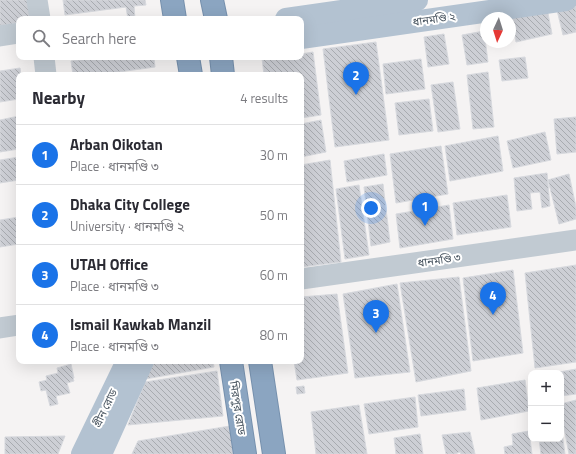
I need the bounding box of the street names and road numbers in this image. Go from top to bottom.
street label: ধানমণ্ডি ২ [412,8,457,30]
street label: ধানমণ্ডি ৩ [417,249,462,271]
street label: মিরপুর রোড [226,379,250,436]
street label: গ্রীন রোড [89,386,121,430]

